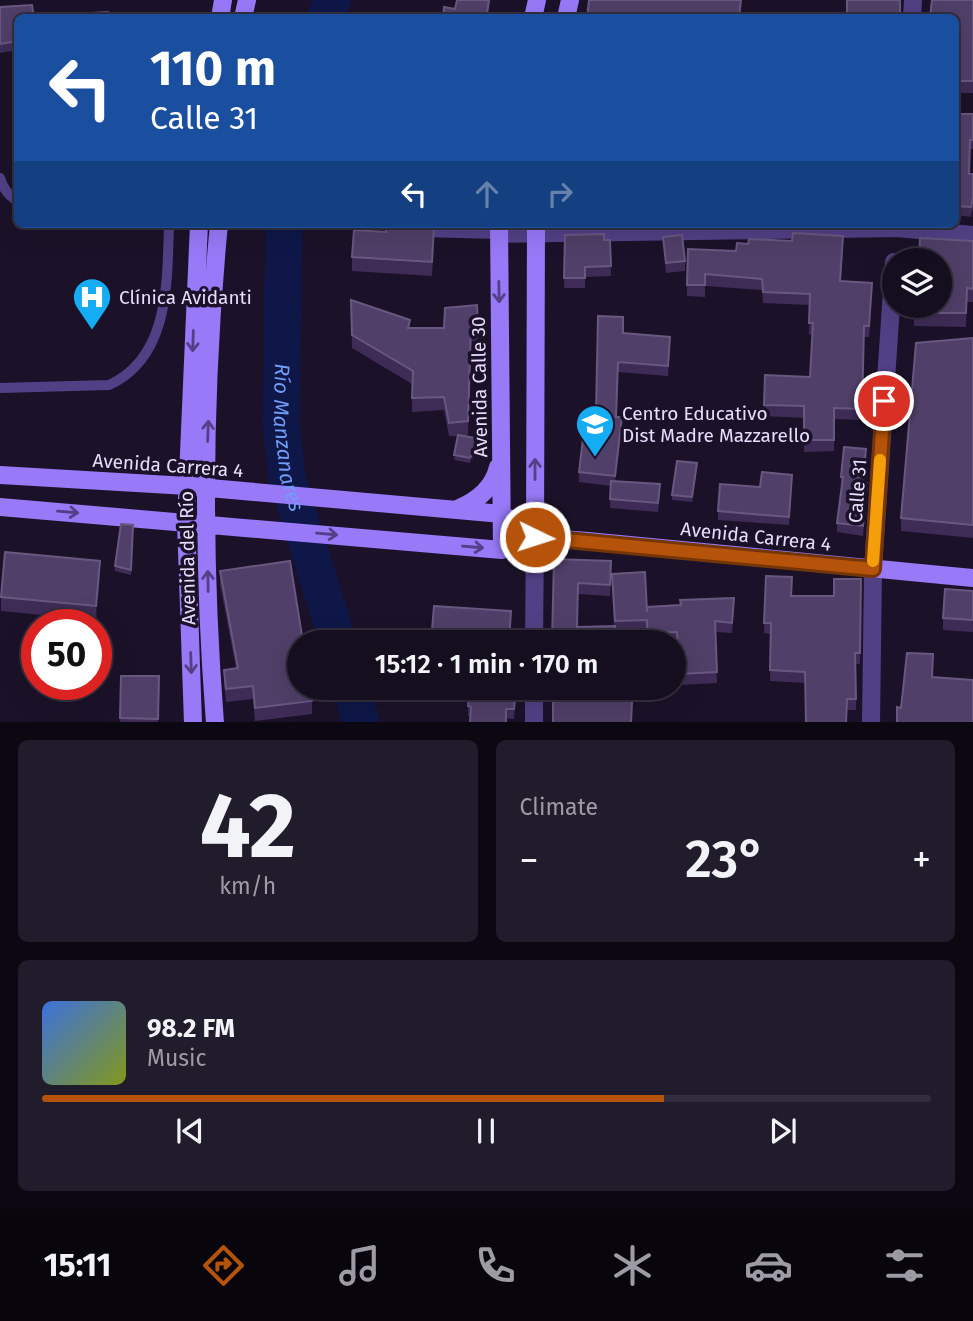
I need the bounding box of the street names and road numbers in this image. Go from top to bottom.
street label: Avenida Calle 30 [467,316,492,458]
street label: Avenida Carrera 4 [92,449,244,482]
street label: Calle 31 [844,458,871,524]
street label: Avenida del Río [175,491,200,625]
street label: Avenida Carrera 4 [680,517,832,556]

